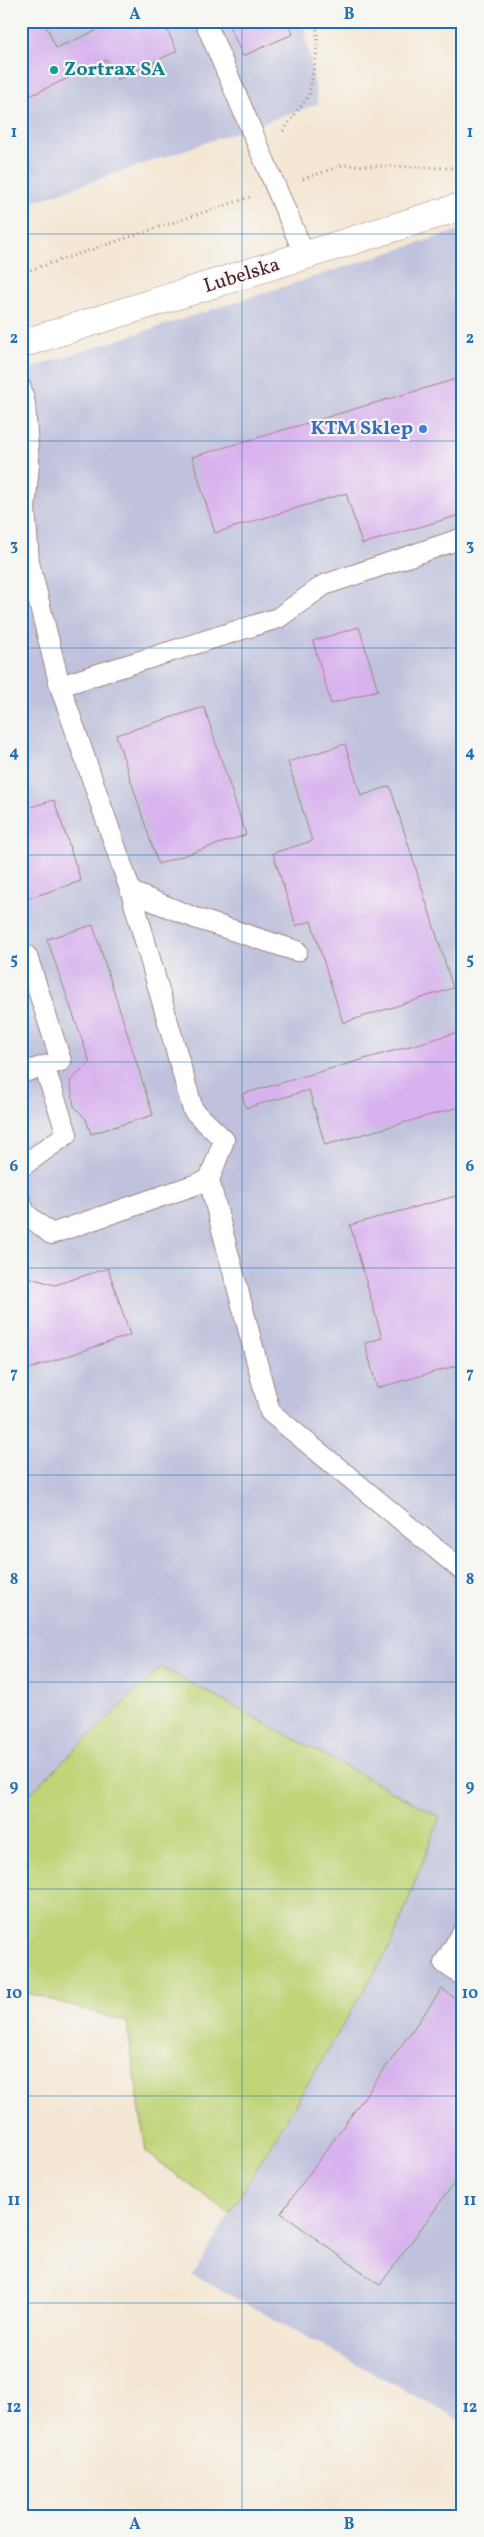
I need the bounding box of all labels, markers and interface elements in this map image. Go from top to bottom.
text: A [129,4,141,26]
text: B [344,4,355,26]
place label: Zortrax SA [64,56,166,84]
marker: Zortrax SA [48,64,60,76]
text: 1 [11,122,17,144]
text: 1 [467,122,473,144]
street label: Lubelska [200,251,284,301]
text: 2 [10,328,18,350]
text: 2 [466,328,474,350]
place label: KTM Sklep [310,415,413,443]
marker: KTM Sklep [417,423,429,435]
text: 3 [10,535,18,557]
text: 3 [466,535,474,557]
text: 4 [9,742,19,764]
text: 4 [465,742,475,764]
text: 5 [10,949,18,971]
text: 5 [466,949,474,971]
text: 6 [10,1156,19,1178]
text: 6 [466,1156,475,1178]
text: 7 [10,1363,18,1385]
text: 7 [466,1363,474,1385]
text: 8 [10,1569,18,1591]
text: 8 [466,1569,474,1591]
text: 9 [10,1776,19,1798]
text: 9 [466,1776,475,1798]
text: 10 [6,1983,22,2005]
text: 10 [462,1983,478,2005]
text: 11 [8,2190,20,2212]
text: 11 [464,2190,476,2212]
text: 12 [7,2397,21,2419]
text: 12 [463,2397,477,2419]
text: A [129,2514,141,2536]
text: B [344,2514,355,2536]

